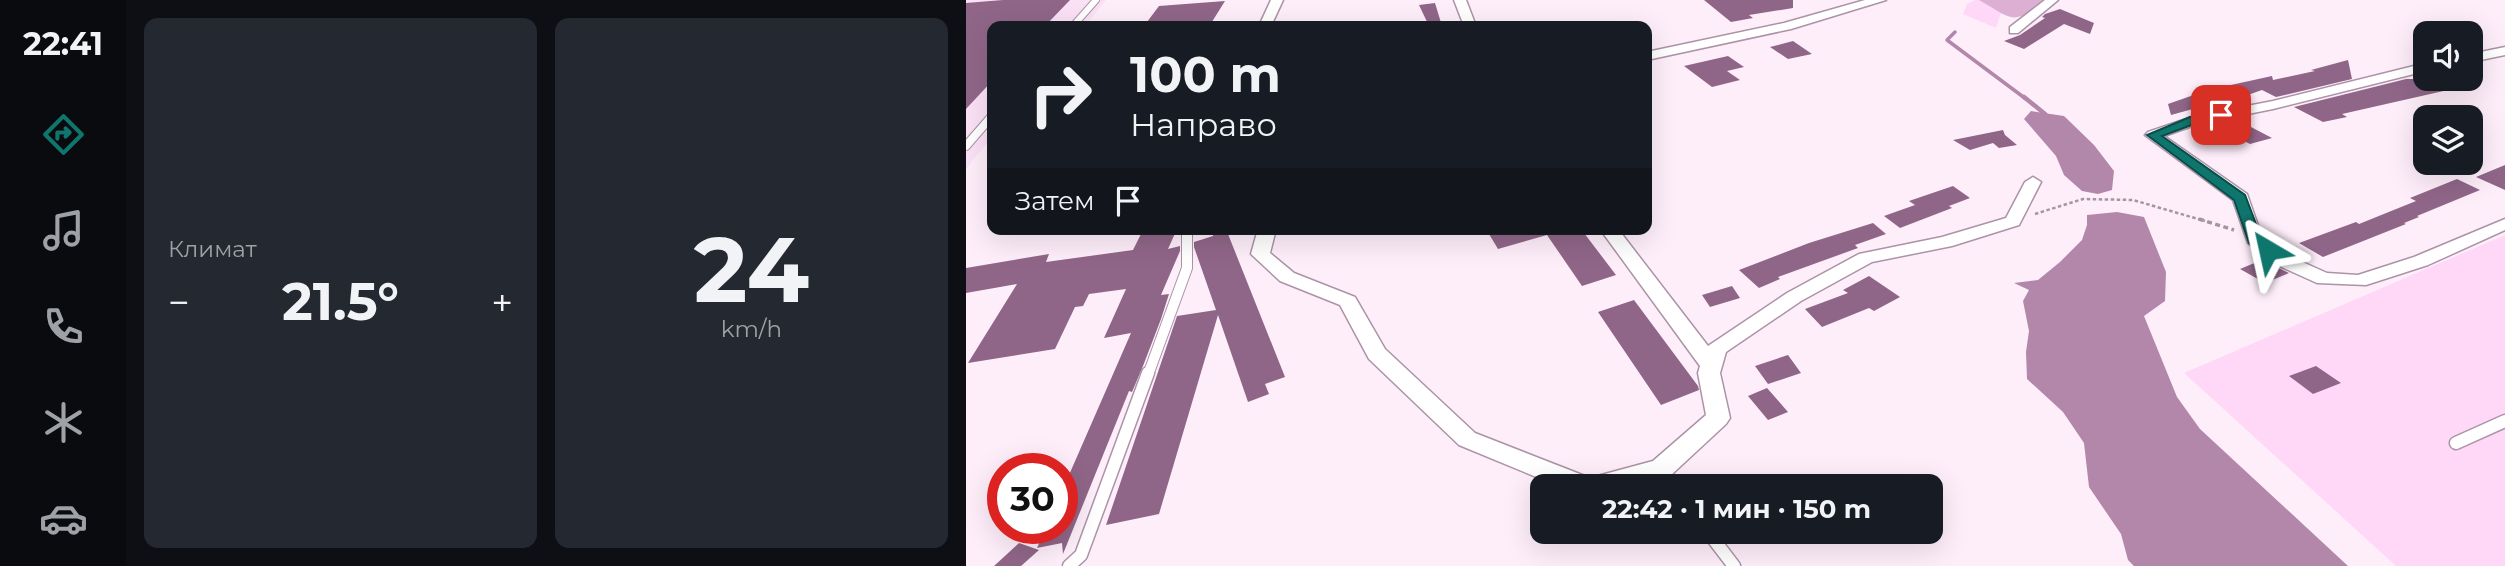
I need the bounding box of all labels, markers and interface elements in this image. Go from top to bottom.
map controls [2413,21,2483,175]
button: sound [2413,21,2483,91]
text: 22:41 [23,24,103,63]
text: 100 m [1130,45,1281,104]
icon: right [1015,49,1106,140]
pin [2191,85,2251,145]
icon: arrive [2202,96,2240,134]
text: Направо [1130,105,1277,144]
button: layers [2413,105,2483,175]
icon: directions [39,110,88,159]
icon: arrive [1109,182,1147,220]
text: Затем [1015,185,1095,217]
icon: music [39,206,88,255]
position arrow [2231,213,2305,287]
text: 24 [694,214,809,325]
text: Климат [168,235,257,263]
text: 21.5° [282,270,399,333]
text: − [168,279,190,326]
text: + [491,279,513,326]
icon: phone [39,302,88,351]
text: km/h [721,315,782,343]
icon: climate [39,398,88,447]
speed limit sign: 30 [987,453,1078,544]
text: 22:42 · 1 мин · 150 m [1602,493,1871,525]
icon: car [39,494,88,543]

